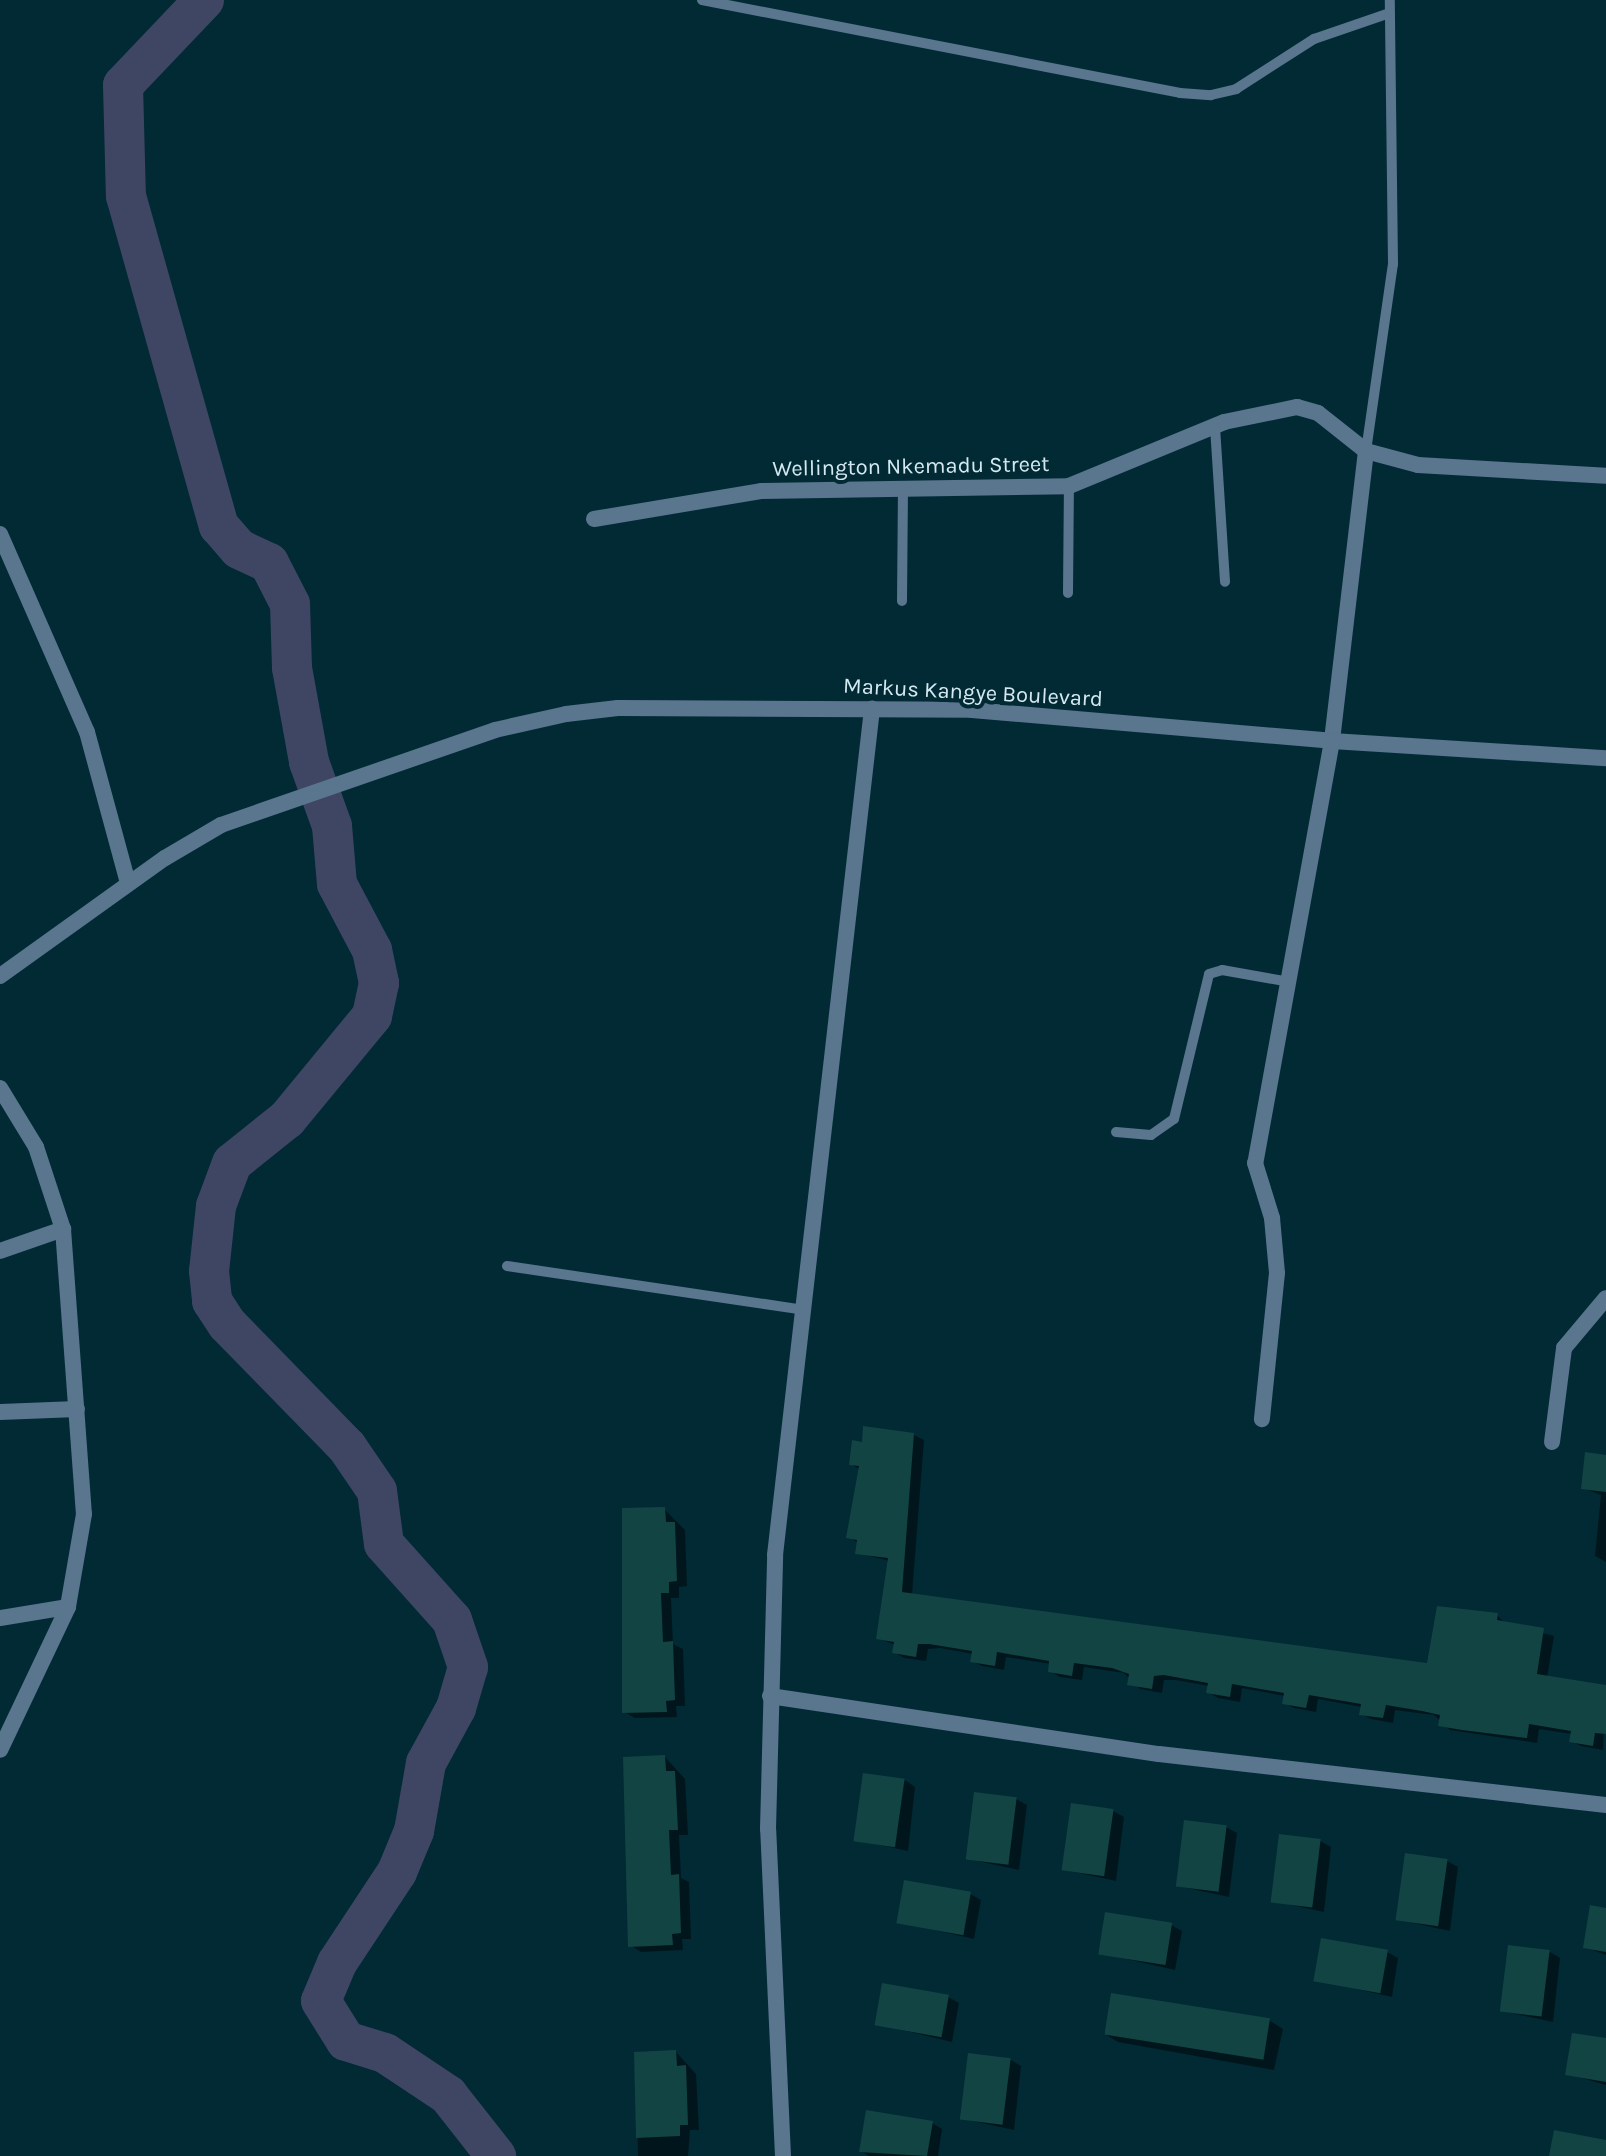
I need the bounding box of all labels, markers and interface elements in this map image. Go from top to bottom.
street label: Wellington Nkemadu Street [772,451,1050,483]
street label: Markus Kangye Boulevard [842,673,1104,713]

